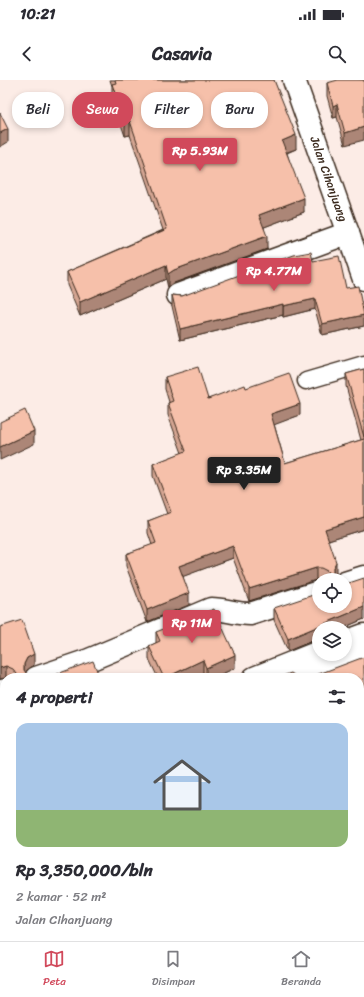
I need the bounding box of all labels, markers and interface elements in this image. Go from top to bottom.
text: 10:21 [20,1,56,27]
text: Casavia [152,38,212,70]
icon: back [16,43,38,65]
icon: search [326,43,348,65]
chip: Beli [12,92,64,128]
chip: Sewa [72,92,133,128]
chip: Filter [141,92,203,128]
chip: Baru [211,92,268,128]
street label: Jalan Cihanjuang [303,132,354,225]
pin: Rp 5.93M [159,138,241,172]
text: Rp 5.93M [172,139,228,162]
pin: Rp 4.77M [233,258,315,292]
text: Rp 4.77M [246,259,302,282]
pin: Rp 3.35M [203,457,285,491]
text: Rp 3.35M [217,458,271,481]
map controls [312,573,352,661]
button: locate [312,573,352,613]
pin: Rp 11M [159,610,225,644]
text: Rp 11M [172,611,212,634]
button: layers [312,621,352,661]
text: 4 properti [16,682,92,712]
icon: filters [326,686,348,708]
icon: home [146,749,218,821]
text: Rp 3,350,000/bln [16,855,153,885]
text: 2 kamar · 52 m² [16,885,106,908]
text: Jalan Cihanjuang [16,908,113,931]
tab: Peta [43,948,66,991]
tab: Disimpan [152,948,195,991]
tab: Beranda [281,948,321,991]

